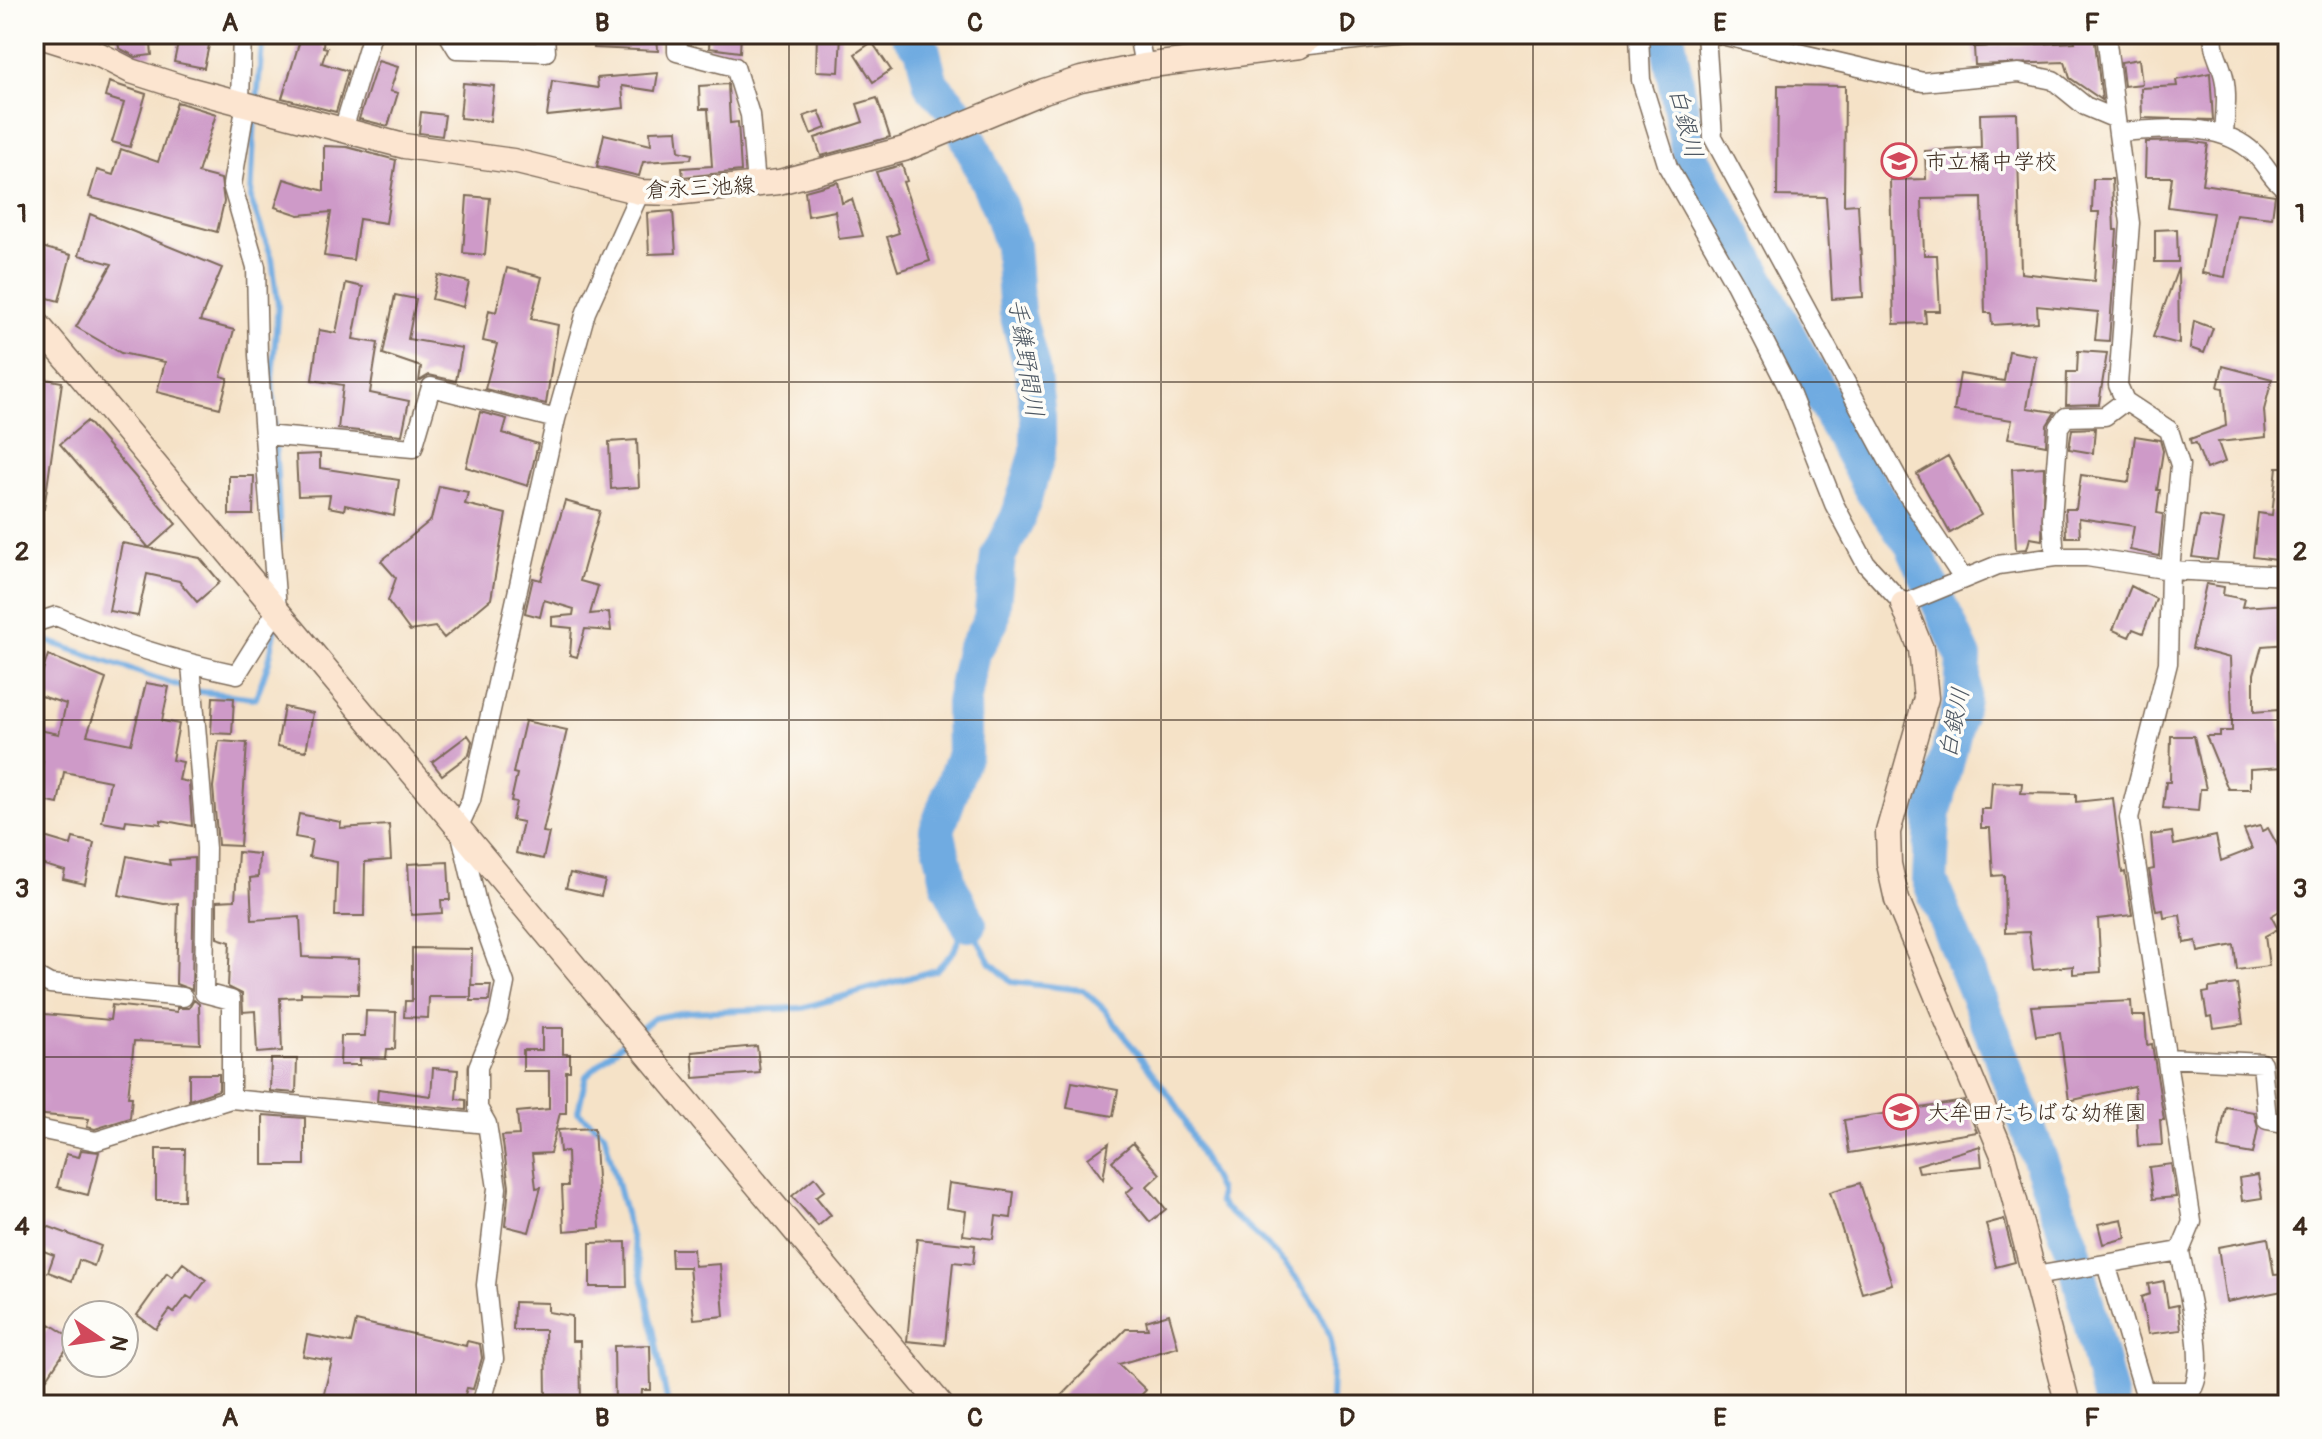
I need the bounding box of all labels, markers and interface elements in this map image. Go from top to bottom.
text: A [222,7,239,39]
text: B [595,7,609,39]
text: C [967,7,983,39]
text: D [1339,7,1355,39]
text: E [1713,7,1727,39]
text: F [2084,7,2100,39]
water label: 白銀川 [1663,85,1708,162]
school or university icon: 市立橘中学校 [1880,142,1918,180]
place label: 市立橘中学校 [1925,148,2057,176]
street label: 倉永三池線 [644,171,756,205]
text: 1 [17,198,27,230]
text: 1 [2295,198,2305,230]
water label: 手鎌野間川 [1002,297,1049,420]
text: 2 [15,536,29,568]
text: 2 [2293,536,2307,568]
water label: 白銀川 [1933,685,1976,761]
text: 3 [15,873,29,905]
text: 3 [2293,873,2307,905]
school or university icon: 大牟田たちばな幼稚園 [1882,1093,1920,1131]
place label: 大牟田たちばな幼稚園 [1927,1099,2147,1127]
text: 4 [14,1211,30,1243]
text: 4 [2292,1211,2308,1243]
north arrow [60,1299,140,1379]
text: N [103,1333,134,1354]
text: A [222,1402,239,1434]
text: B [595,1402,609,1434]
text: C [967,1402,983,1434]
text: D [1339,1402,1355,1434]
text: E [1713,1402,1727,1434]
text: F [2084,1402,2100,1434]

